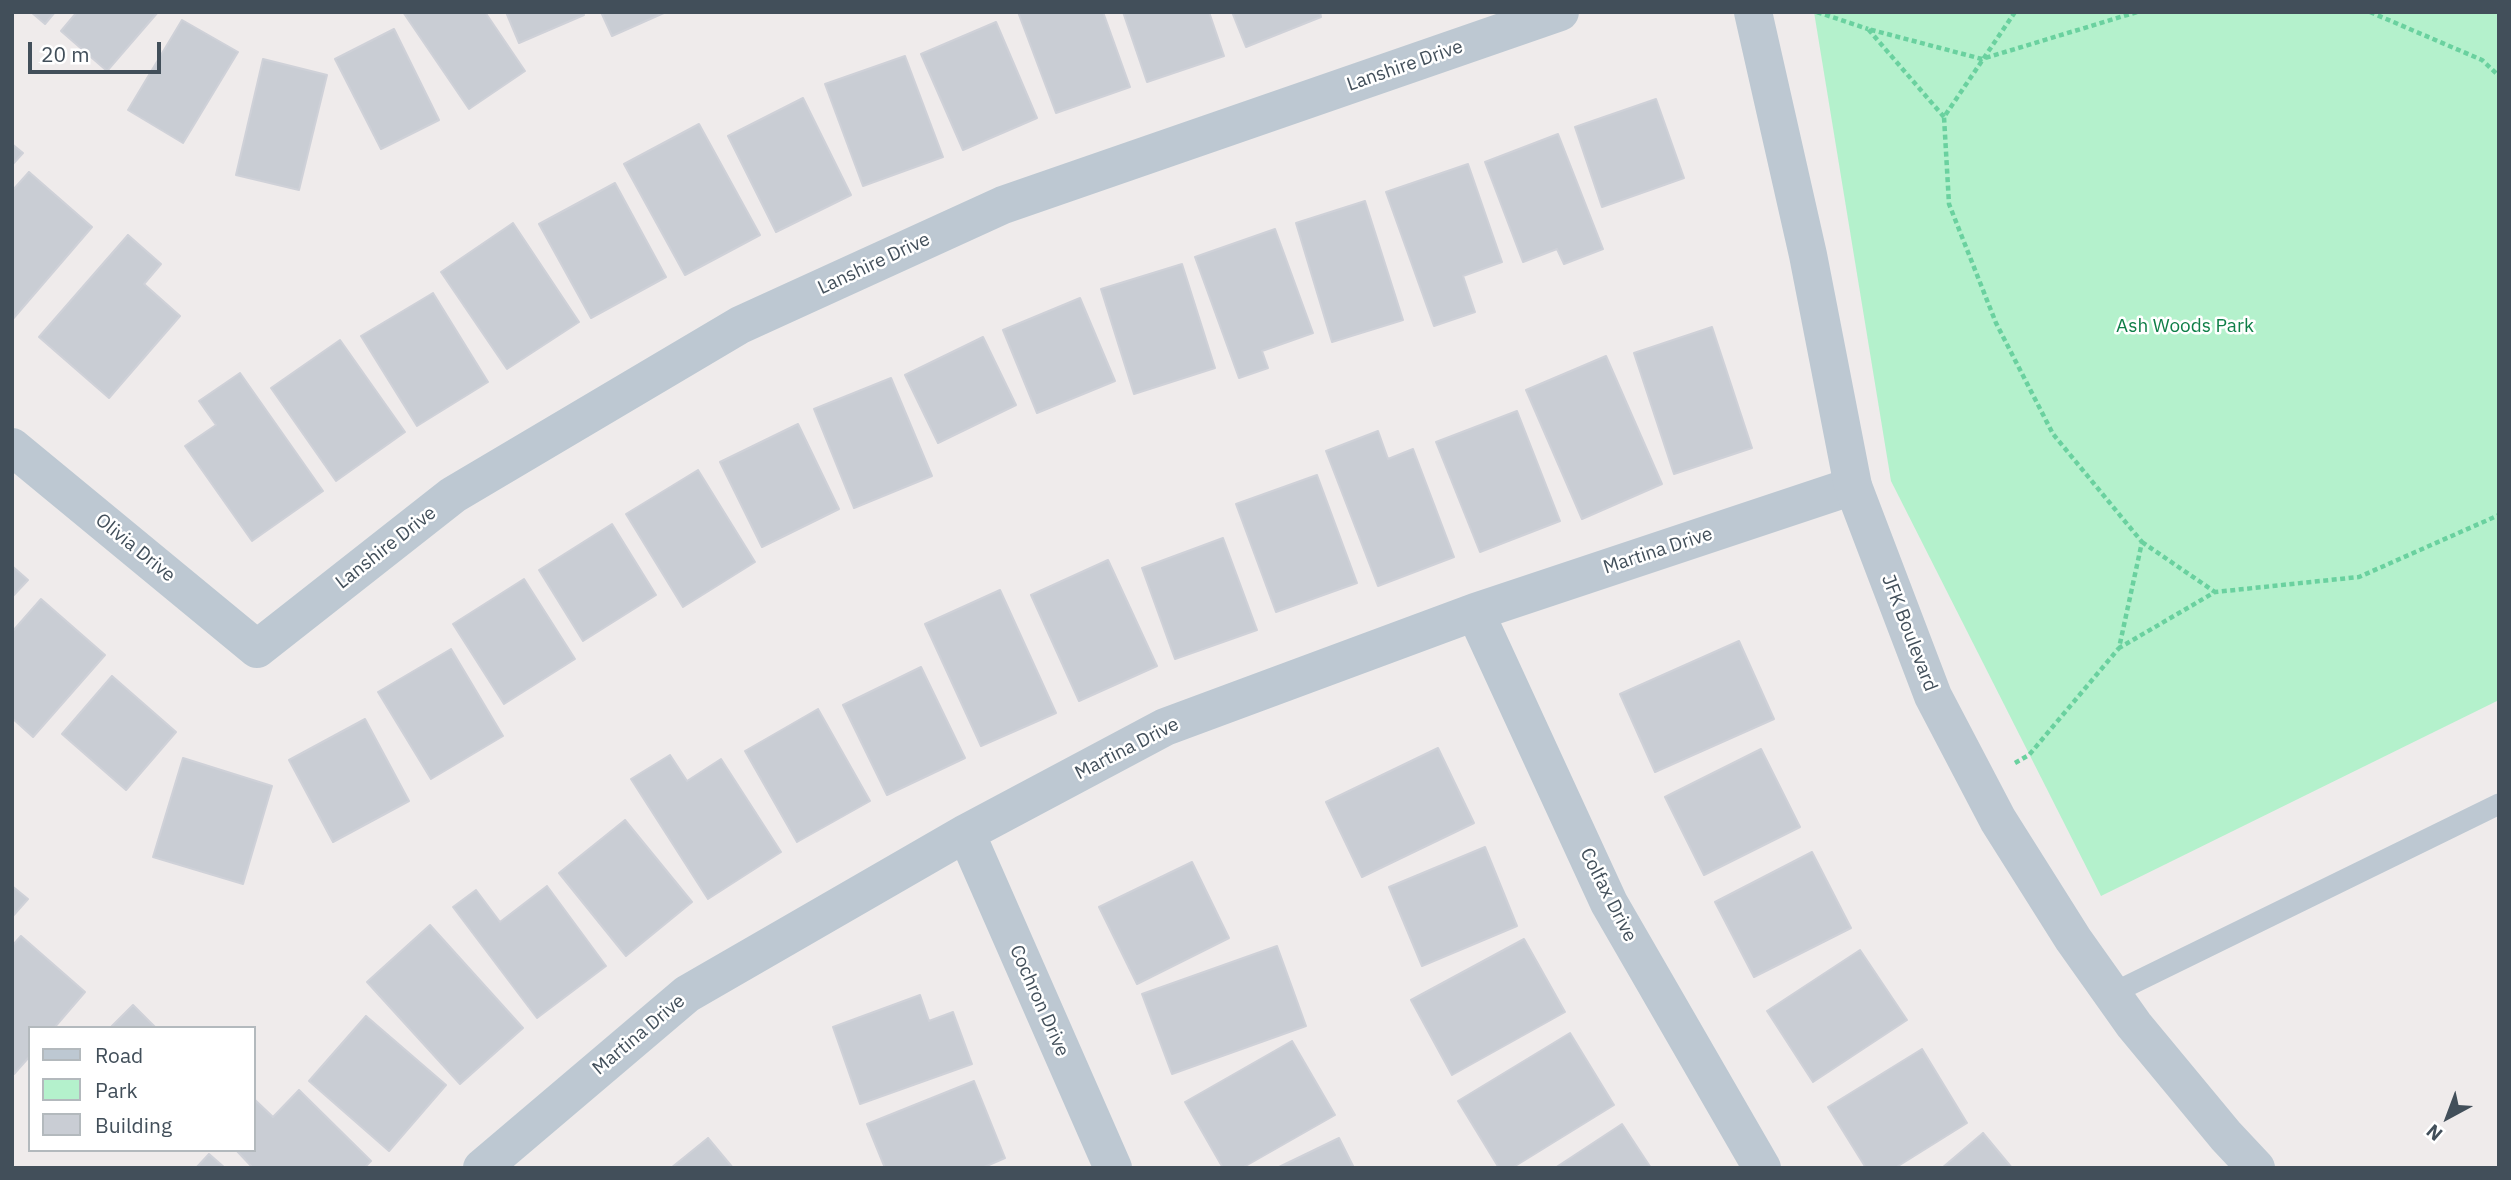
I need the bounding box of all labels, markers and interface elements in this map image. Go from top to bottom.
scale bar [32,28,164,72]
street label: Lanshire Drive [1344,36,1466,96]
text: 20 m [41,40,90,68]
street label: Lanshire Drive [814,228,934,300]
park label: Ash Woods Park [2116,316,2254,338]
street label: Lanshire Drive [331,502,441,594]
street label: Olivia Drive [90,509,180,587]
street label: Martina Drive [1600,523,1716,579]
street label: JFK Boulevard [1876,571,1942,695]
street label: Martina Drive [1071,713,1183,785]
street label: Colfax Drive [1575,844,1641,946]
street label: Cochron Drive [1004,942,1074,1060]
street label: Martina Drive [588,990,690,1080]
legend [28,1026,256,1152]
text: Road [95,1041,143,1069]
text: Park [95,1076,138,1104]
north arrow [2413,1082,2483,1152]
text: Building [95,1111,172,1139]
text: N [2421,1119,2447,1146]

